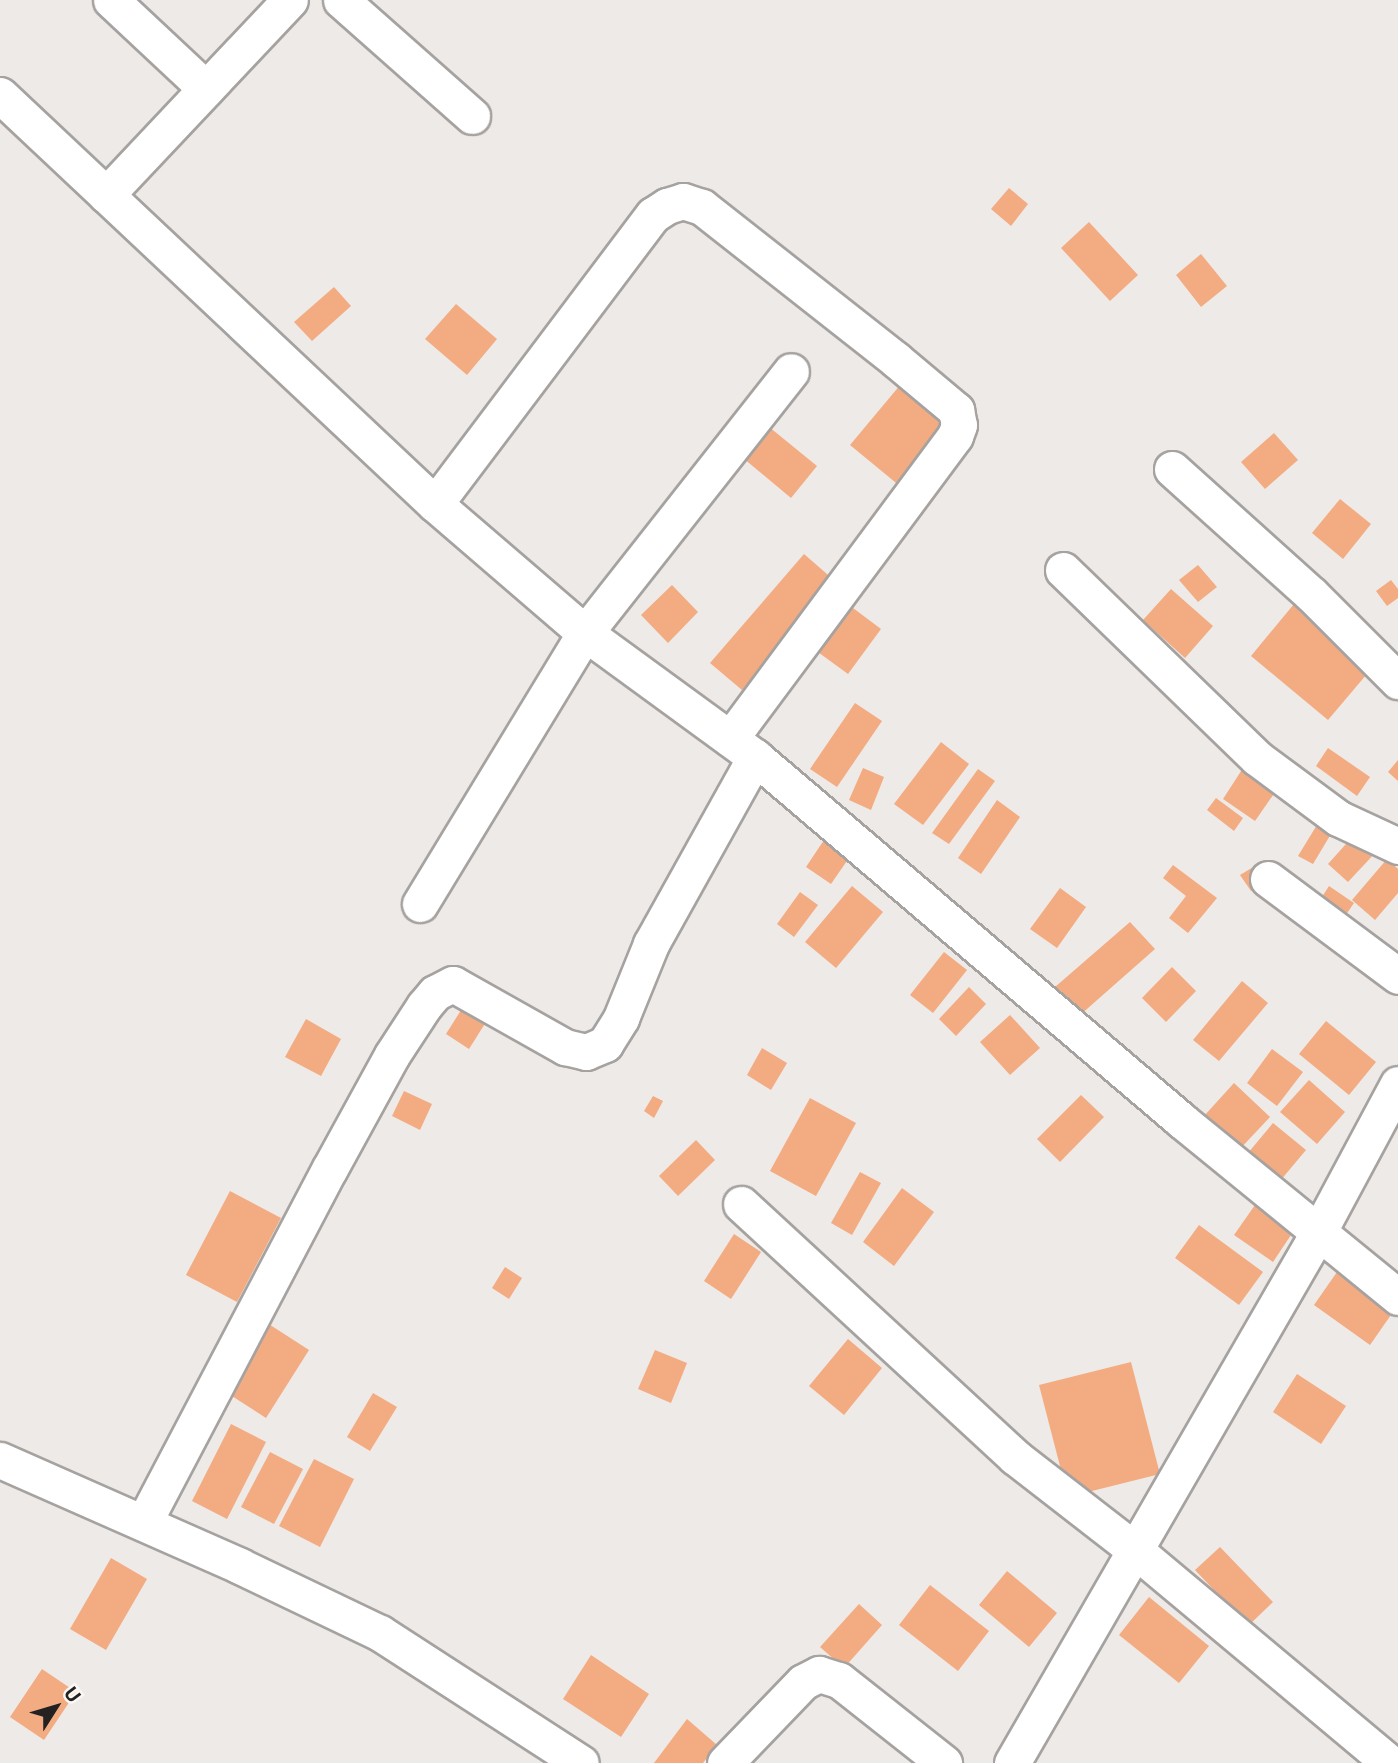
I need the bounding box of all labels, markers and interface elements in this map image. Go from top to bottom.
north arrow [21,1672,91,1742]
text: U [58,1681,87,1708]

